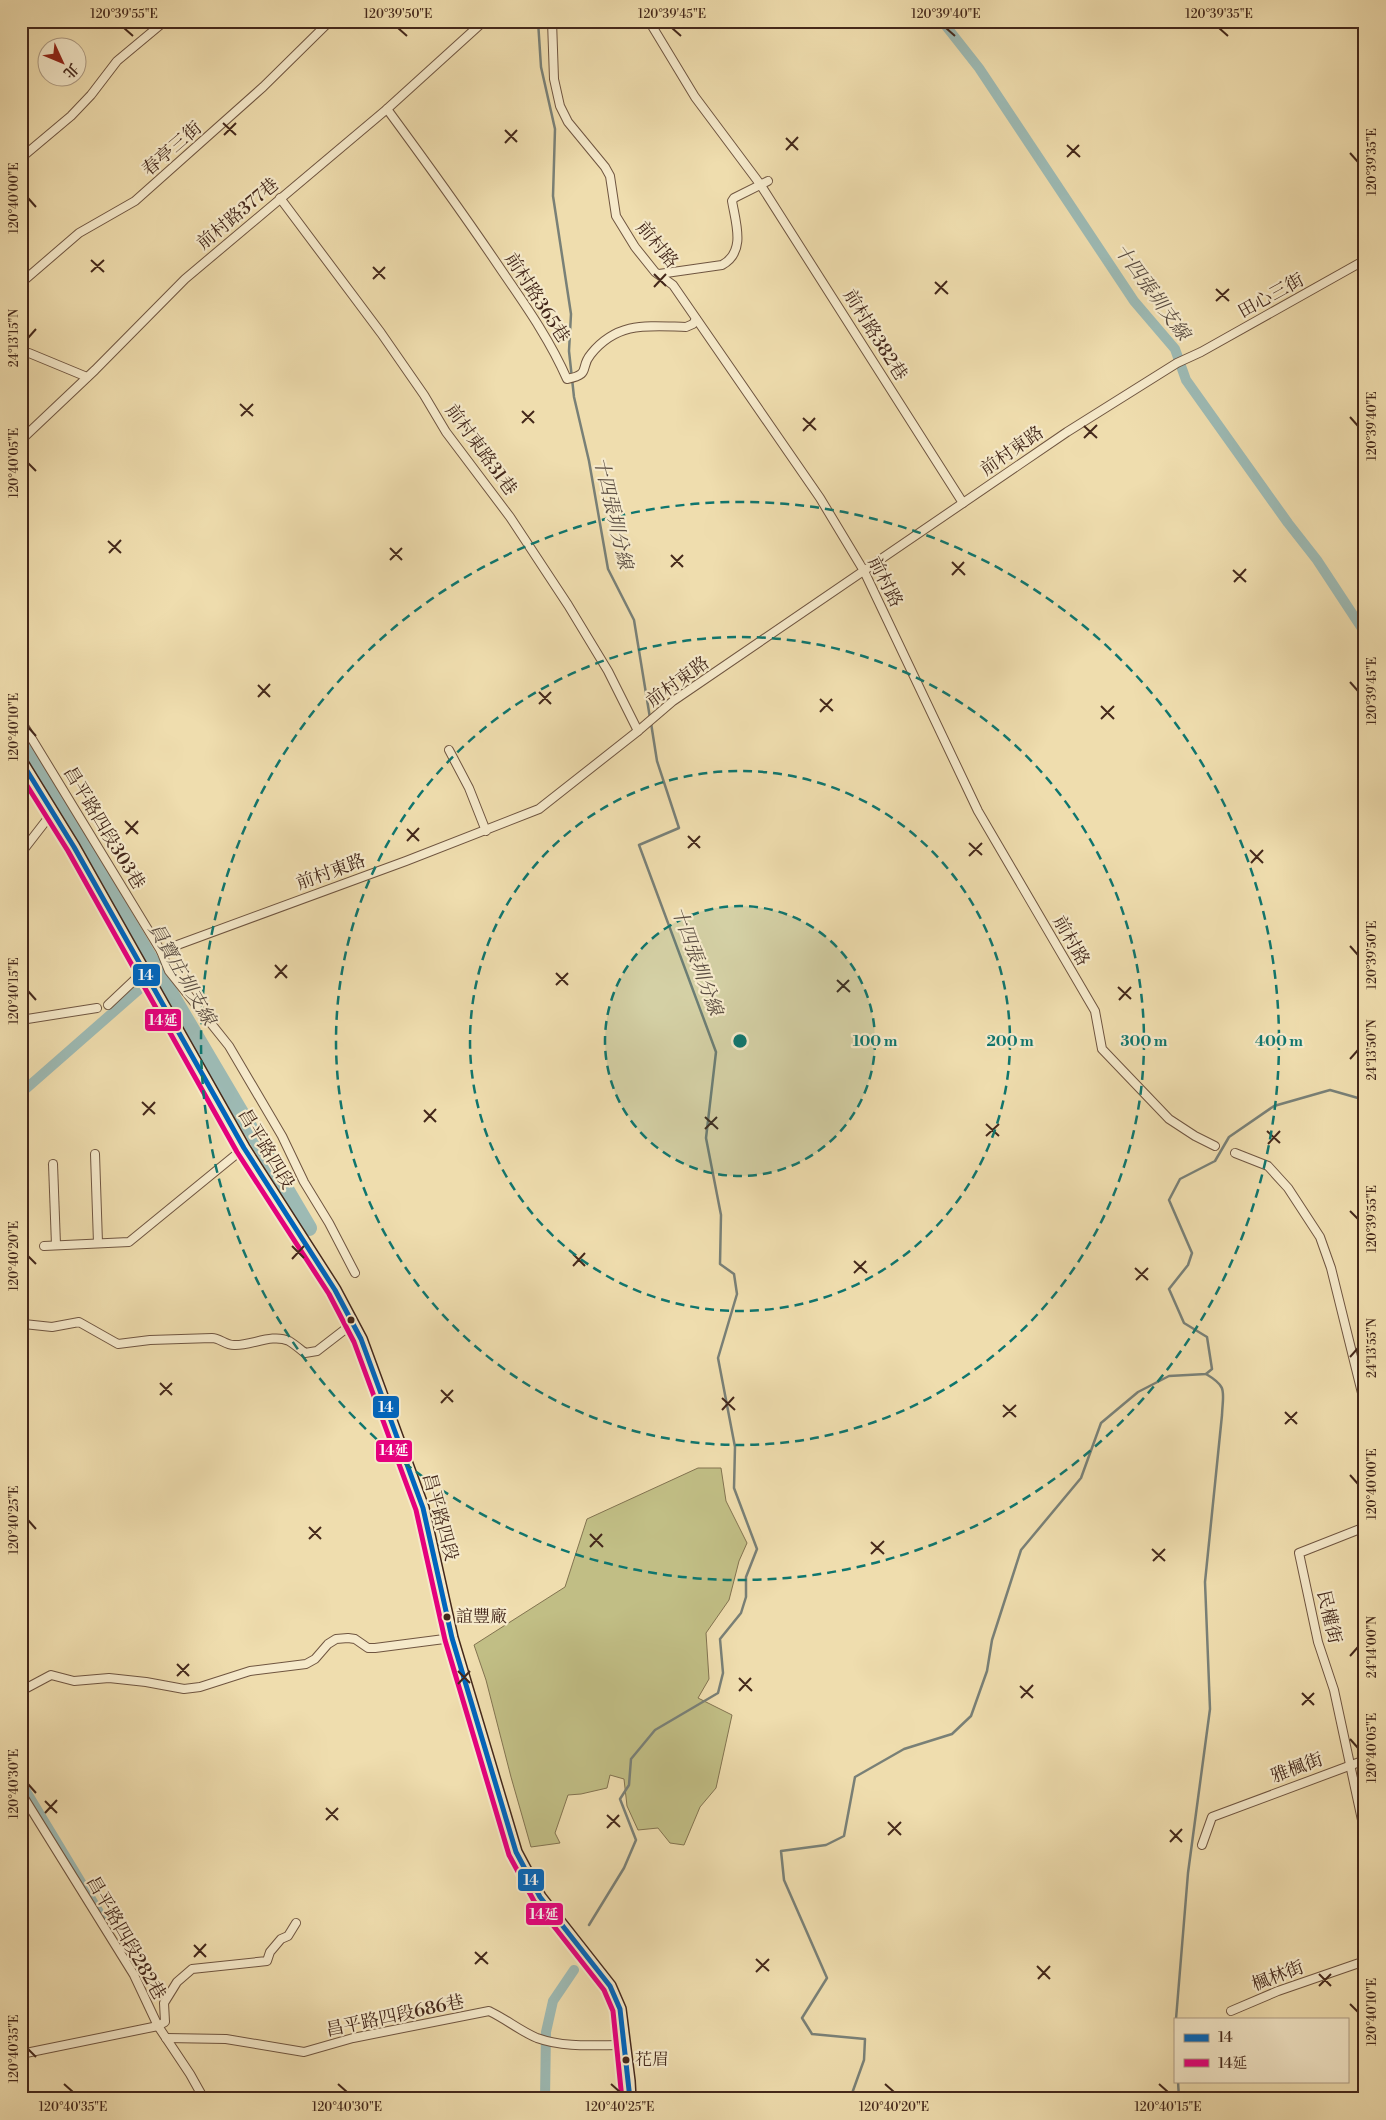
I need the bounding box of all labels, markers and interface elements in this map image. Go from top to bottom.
text: 120°39'55"E [90,7,158,22]
text: 120°39'50"E [364,7,432,22]
text: 120°39'45"E [638,7,706,22]
text: 120°39'40"E [911,7,981,22]
text: 120°39'35"E [1185,7,1253,22]
north arrow [38,38,88,88]
text: 北 [59,59,82,82]
street label: 春亭三街 [137,117,207,181]
text: 120°39'35"E [1365,128,1380,196]
text: 120°40'00"E [7,162,22,234]
street label: 前村路377巷 [192,173,284,255]
street label: 前村路 [631,217,683,273]
water label: 十四張圳支線 [1109,239,1196,347]
street label: 前村路365巷 [499,249,575,347]
street label: 田心三街 [1234,268,1308,324]
street label: 前村路382巷 [838,285,912,385]
text: 24°13'15"N [7,309,22,367]
text: 120°39'40"E [1365,391,1380,461]
street label: 前村東路31巷 [440,400,522,500]
street label: 前村東路 [976,421,1048,481]
text: 120°40'05"E [7,428,22,498]
water label: 十四張圳分線 [588,455,638,573]
street label: 前村路 [862,553,908,611]
street label: 前村東路 [642,652,714,712]
text: 120°39'45"E [1365,657,1380,725]
text: 120°40'10"E [7,693,22,761]
street label: 昌平路四段303巷 [58,762,150,894]
street label: 前村東路 [293,849,369,895]
water label: 十四張圳分線 [666,903,728,1021]
street label: 前村路 [1048,912,1094,970]
water label: 員寶庄圳支線 [143,919,222,1031]
text: 120°39'50"E [1365,921,1380,989]
text: 120°40'15"E [7,957,22,1025]
line badge: 14 [132,963,161,987]
text: 14 [138,967,154,985]
line badge: 14延 [144,1008,182,1032]
text: 14延 [148,1012,178,1030]
text: 24°13'50"N [1365,1019,1380,1081]
centre of rings [731,1032,749,1050]
text: 100 m [853,1032,898,1051]
text: 200 m [986,1032,1034,1051]
text: 300 m [1121,1032,1168,1051]
text: 400 m [1255,1032,1303,1051]
street label: 昌平路四段 [233,1105,299,1193]
text: 120°39'55"E [1365,1185,1380,1253]
text: 120°40'20"E [7,1221,22,1291]
unlabelled marker [346,1315,356,1325]
text: 24°13'55"N [1365,1318,1380,1378]
line badge: 14 [372,1395,400,1419]
text: 14 [378,1399,394,1417]
line badge: 14延 [375,1439,413,1463]
text: 14延 [379,1442,409,1460]
text: 120°40'00"E [1365,1448,1380,1520]
street label: 昌平路四段 [417,1471,463,1563]
text: 120°40'25"E [7,1486,22,1554]
street label: 民權街 [1312,1588,1346,1646]
place label: 誼豐廠 [456,1606,507,1628]
marker: 誼豐廠 [442,1612,452,1622]
text: 24°14'00"N [1365,1616,1380,1678]
text: 120°40'05"E [1365,1713,1380,1783]
street label: 雅楓街 [1268,1748,1326,1788]
text: 120°40'30"E [7,1749,22,1819]
line badge: 14 [517,1868,545,1892]
street label: 昌平路四段282巷 [81,1872,171,2004]
text: 14 [523,1872,539,1890]
line badge: 14延 [525,1902,564,1926]
text: 14延 [529,1906,559,1924]
street label: 楓林街 [1249,1956,1307,1996]
text: 120°40'10"E [1365,1978,1380,2046]
street label: 昌平路四段686巷 [324,1990,466,2042]
text: 120°40'35"E [7,2015,22,2083]
legend [1174,2018,1348,2082]
text: 14 [1218,2028,1233,2047]
place label: 花眉 [635,2049,669,2071]
text: 14延 [1218,2054,1248,2073]
marker: 花眉 [621,2055,631,2065]
text: 120°40'35"E [39,2100,107,2115]
text: 120°40'30"E [312,2100,382,2115]
text: 120°40'25"E [586,2100,654,2115]
text: 120°40'20"E [859,2100,929,2115]
text: 120°40'15"E [1134,2100,1202,2115]

